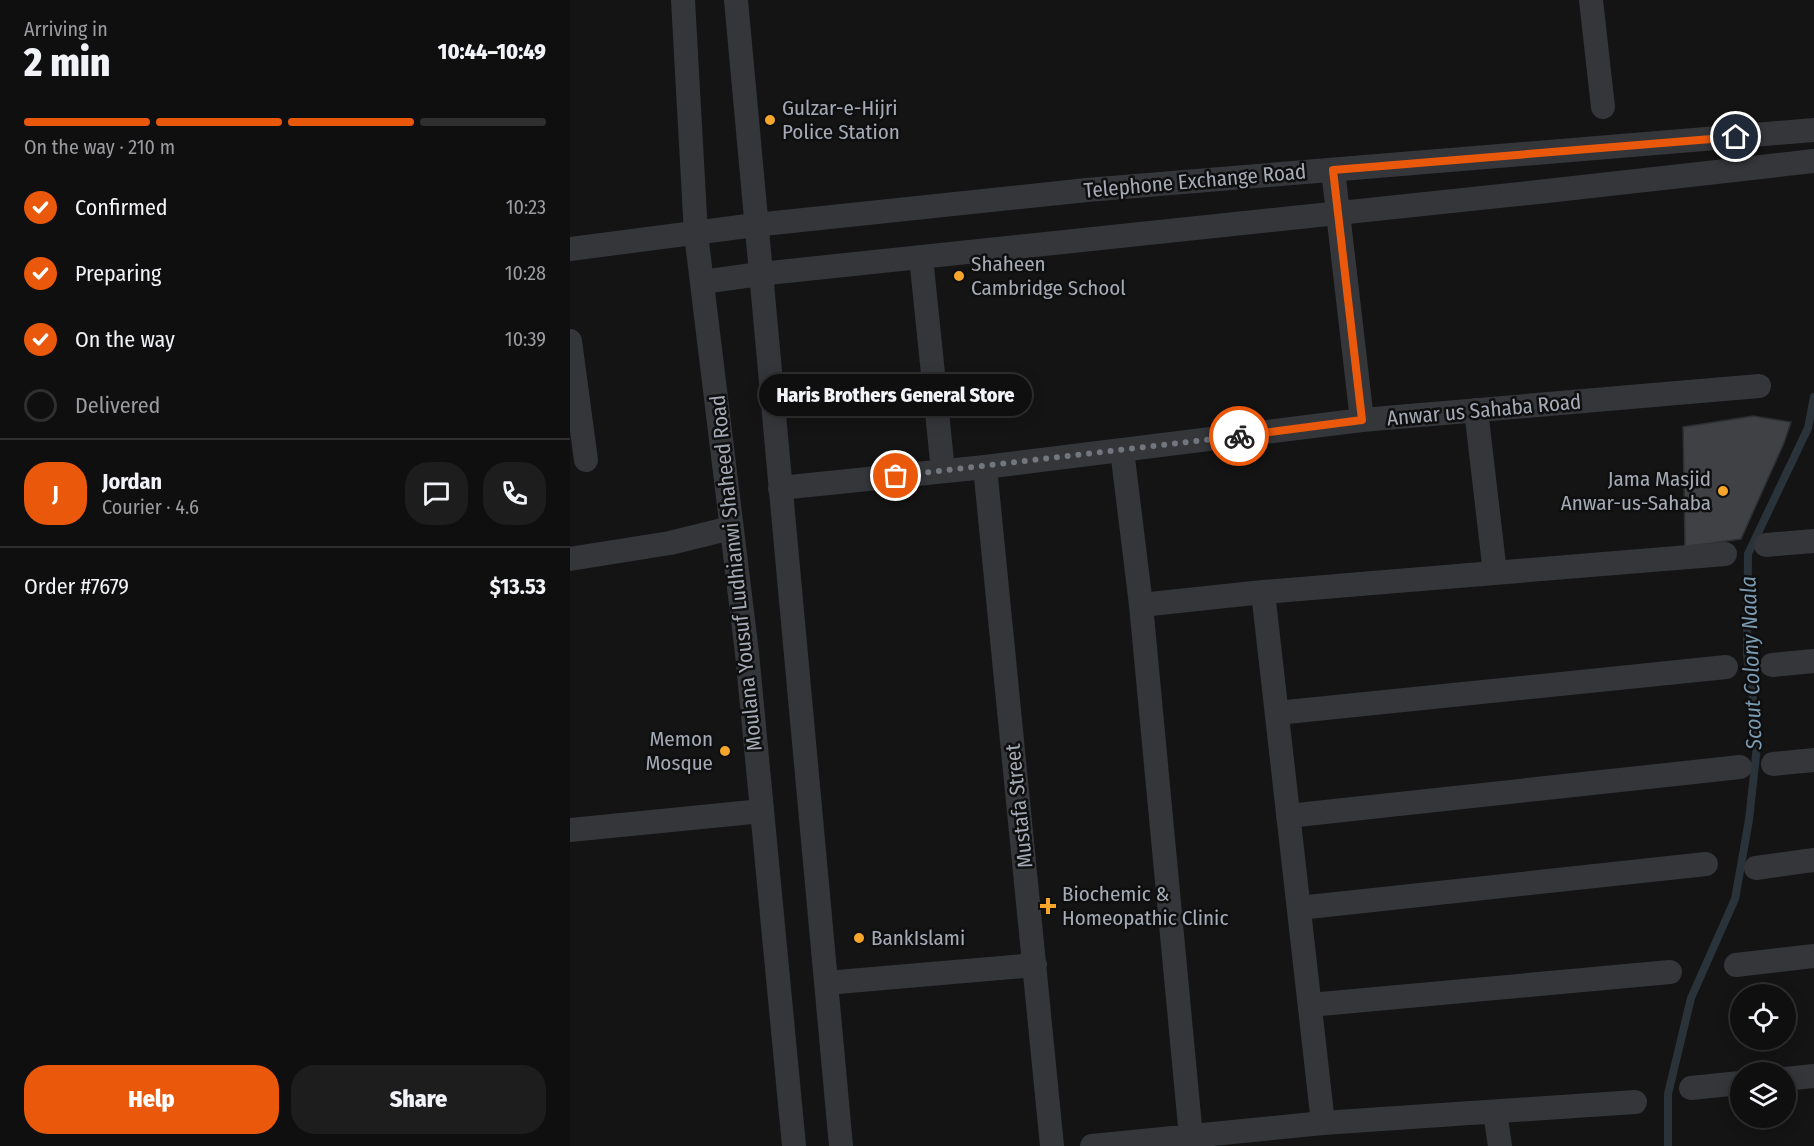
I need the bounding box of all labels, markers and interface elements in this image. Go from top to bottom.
text: Arriving in [24,17,108,41]
text: 10:44–10:49 [438,38,546,65]
text: 2 min [24,40,110,86]
place label: Gulzar-e-Hijri Police Station [782,95,900,145]
pin [1710,111,1761,162]
marker: Gulzar-e-Hijri Police Station [763,113,777,127]
icon: home [1719,120,1752,153]
text: On the way · 210 m [24,135,175,159]
street label: Telephone Exchange Road [1083,158,1307,204]
icon: check [24,191,57,224]
text: Confirmed [75,194,168,221]
text: 10:23 [506,195,546,219]
place label: Shaheen Cambridge School [971,251,1126,301]
icon: check [24,257,57,290]
text: Preparing [75,260,161,287]
text: 10:28 [505,261,546,285]
marker: Shaheen Cambridge School [952,269,966,283]
icon: check [24,323,57,356]
text: On the way [75,326,175,353]
text: 10:39 [505,327,546,351]
callout: Haris Brothers General Store [760,374,1033,416]
text: Haris Brothers General Store [776,383,1015,407]
street label: Anwar us Sahaba Road [1386,389,1582,431]
text: Delivered [75,392,160,419]
street label: Moulana Yousuf Ludhianwi Shaheed Road [704,394,768,752]
courier [1209,406,1269,466]
icon: bike [1223,420,1256,453]
pin [870,450,921,501]
icon: bag [879,459,912,492]
button: chat [405,462,468,525]
button: phone [483,462,546,525]
place label: Jama Masjid Anwar-us-Sahaba [1561,466,1711,516]
text: Jordan [102,468,162,495]
text: J [52,480,59,507]
marker: Jama Masjid Anwar-us-Sahaba [1716,484,1730,498]
text: Courier · 4.6 [102,495,199,519]
text: Order #7679 [24,573,129,600]
text: $13.53 [490,573,546,600]
water label: Scout Colony Naala [1734,576,1768,751]
place label: Memon Mosque [645,726,713,776]
street label: Mustafa Street [1000,742,1038,869]
marker: Memon Mosque [718,744,732,758]
place label: Biochemic & Homeopathic Clinic [1062,881,1228,931]
marker: Biochemic & Homeopathic Clinic [1039,897,1057,915]
place label: BankIslami [871,925,965,951]
marker: BankIslami [852,931,866,945]
map controls [1730,984,1796,1128]
button: locate [1730,984,1796,1050]
button: layers [1730,1062,1796,1128]
button: Help [24,1065,279,1134]
button: Share [291,1065,546,1134]

